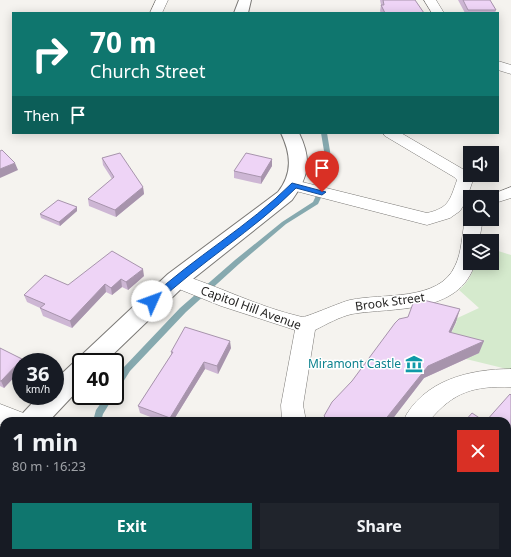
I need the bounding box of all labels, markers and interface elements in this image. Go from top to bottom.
text: 70 m [90,23,157,61]
icon: right [24,28,76,80]
text: Church Street [90,59,205,83]
icon: arrive [67,104,89,126]
text: Then [24,105,59,125]
map controls [463,146,499,270]
button: sound [463,146,499,182]
pin [305,151,339,192]
icon: arrive [311,157,333,179]
button: search [463,190,499,226]
button: layers [463,234,499,270]
position arrow [131,280,173,322]
street label: Capitol Hill Avenue [198,281,304,334]
street label: Brook Street [354,288,426,315]
speed limit sign: 40 [72,353,124,405]
museum icon: Miramont Castle [404,354,424,374]
place label: Miramont Castle [308,355,401,372]
text: 36 [27,360,49,387]
text: km/h [26,382,50,396]
text: 1 min [12,425,78,458]
button: close [457,430,499,472]
text: 80 m · 16:23 [12,457,86,475]
button: Exit [12,503,252,549]
button: Share [260,503,499,549]

